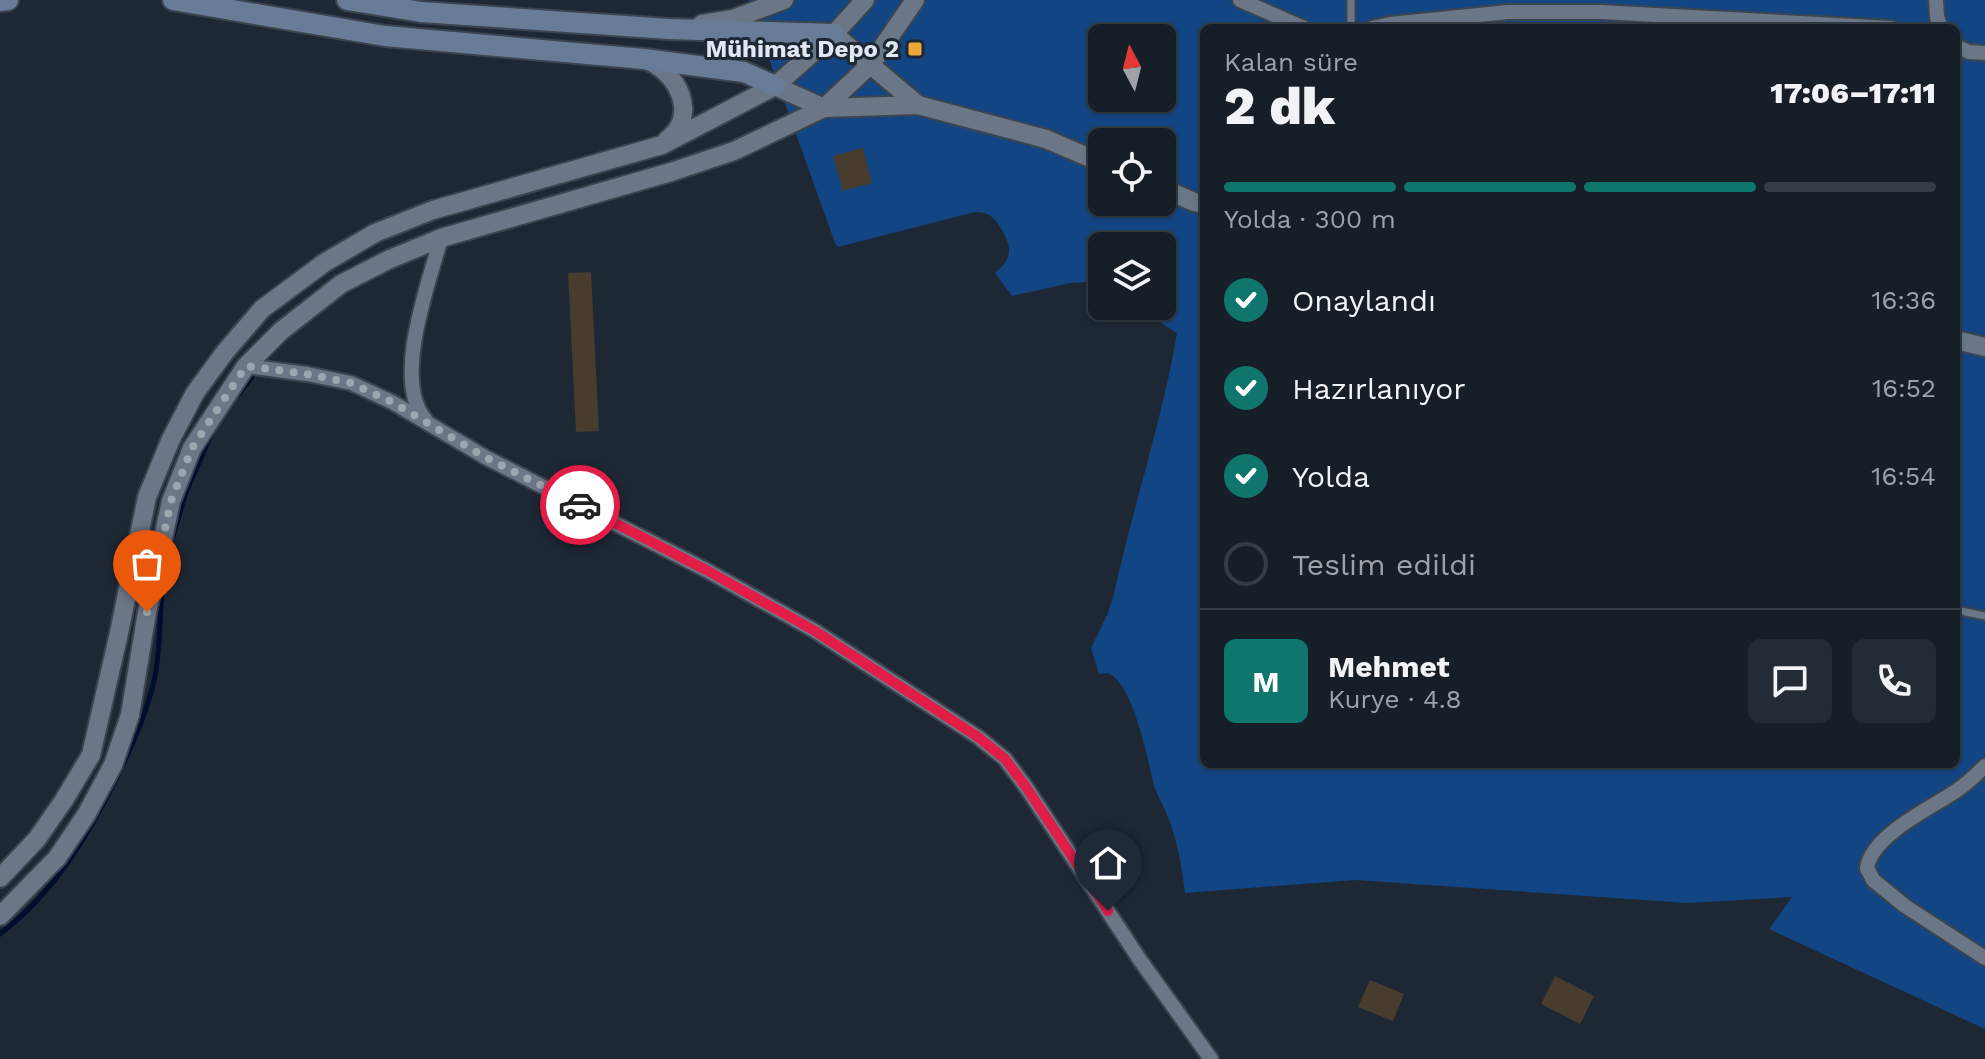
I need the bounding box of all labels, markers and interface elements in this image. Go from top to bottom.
north arrow [1088,24,1176,112]
map controls [1088,24,1176,320]
place label: Mühimat Depo 2 [705,35,899,63]
marker: Mühimat Depo 2 [906,40,924,58]
text: Kalan süre [1224,47,1358,77]
text: 17:06–17:11 [1770,75,1936,110]
text: 2 dk [1224,76,1335,137]
button: locate [1088,128,1176,216]
text: Yolda · 300 m [1224,204,1396,234]
button: layers [1088,232,1176,320]
icon: check [1224,278,1268,322]
text: Onaylandı [1292,283,1436,318]
text: 16:36 [1871,285,1936,315]
icon: check [1224,366,1268,410]
text: Hazırlanıyor [1292,371,1466,406]
text: 16:52 [1872,373,1936,403]
icon: check [1224,454,1268,498]
text: Yolda [1292,459,1370,494]
text: 16:54 [1871,461,1936,491]
courier [540,465,620,545]
icon: car [558,483,602,527]
pin [113,530,181,612]
icon: bag [125,542,169,586]
text: Teslim edildi [1292,547,1476,582]
button: chat [1748,639,1832,723]
button: phone [1852,639,1936,723]
text: Mehmet [1328,649,1450,684]
text: M [1252,664,1280,699]
text: Kurye · 4.8 [1328,684,1462,714]
pin [1074,829,1142,911]
icon: home [1086,841,1130,885]

